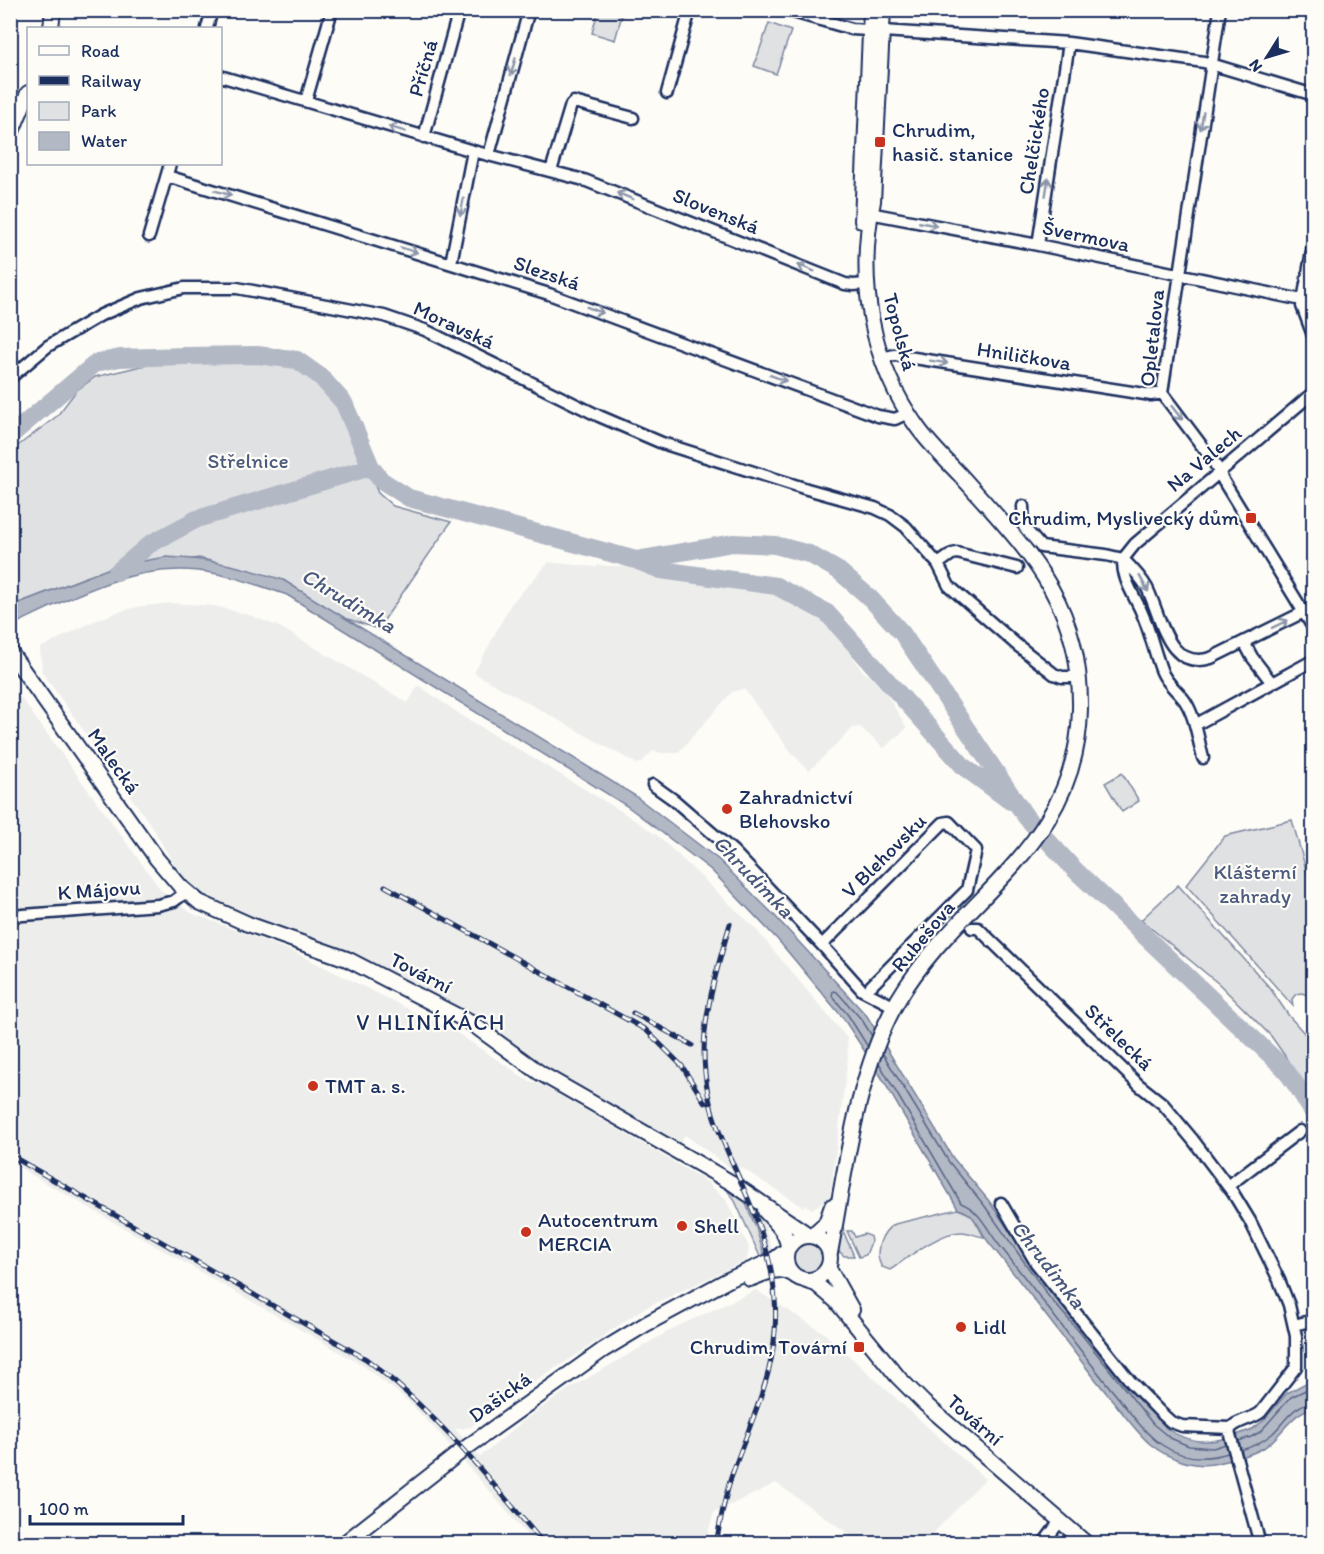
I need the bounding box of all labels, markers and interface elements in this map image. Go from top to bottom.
legend [27,27,222,165]
north arrow [1237,27,1297,87]
street label: Příčná [402,36,443,99]
text: Road [81,40,120,62]
text: N [1245,56,1266,76]
one-way arrow [507,57,518,76]
text: Railway [81,70,142,92]
street label: Chelčického [1013,86,1054,196]
text: Park [81,100,116,122]
one-way arrow [1196,110,1207,130]
place label: Chrudim, hasič. stanice [892,117,1013,166]
one-way arrow [388,123,407,134]
text: Water [81,130,127,152]
marker: Chrudim, hasič. stanice [873,135,887,149]
one-way arrow [1042,178,1053,198]
street label: Slovenská [669,182,763,239]
one-way arrow [213,188,232,199]
one-way arrow [616,190,634,201]
one-way arrow [456,197,468,216]
street label: Švermova [1040,214,1132,257]
one-way arrow [917,219,937,230]
one-way arrow [399,245,418,256]
street label: Slezská [511,250,584,296]
one-way arrow [797,262,815,273]
street label: Opletalova [1134,288,1169,388]
street label: Topolská [878,290,923,374]
street label: Moravská [410,295,499,354]
one-way arrow [585,306,604,317]
street label: Hniličkova [975,336,1073,375]
one-way arrow [929,357,948,368]
one-way arrow [768,373,786,384]
one-way arrow [1170,404,1183,420]
street label: Na Valech [1161,420,1246,497]
park label: Střelnice [207,448,289,473]
place label: Chrudim, Myslivecký dům [1008,505,1239,530]
marker: Chrudim, Myslivecký dům [1244,511,1258,525]
water label: Chrudimka [297,562,401,639]
one-way arrow [1138,575,1150,592]
one-way arrow [1270,618,1288,630]
street label: Malecká [83,723,146,799]
place label: Zahradnictví Blehovsko [739,784,853,833]
marker: Zahradnictví Blehovsko [720,802,734,816]
street label: V Blehovsku [836,808,931,903]
water label: Chrudimka [707,829,800,924]
park label: Klášterní zahrady [1213,859,1297,908]
street label: K Májovu [57,874,141,905]
street label: Rubešova [885,895,960,977]
street label: Tovární [386,946,457,999]
street label: Střelecká [1080,998,1159,1075]
district label: V HLINÍKÁCH [356,1009,506,1036]
place label: TMT a. s. [325,1073,406,1098]
marker: TMT a. s. [306,1079,320,1093]
place label: Autocentrum MERCIA [538,1207,658,1256]
place label: Shell [694,1213,739,1238]
water label: Chrudimka [1006,1215,1092,1315]
marker: Shell [675,1219,689,1233]
marker: Autocentrum MERCIA [519,1225,533,1239]
place label: Lidl [973,1314,1007,1339]
marker: Lidl [954,1320,968,1334]
place label: Chrudim, Tovární [690,1334,848,1359]
marker: Chrudim, Tovární [852,1340,866,1354]
street label: Dašická [464,1366,536,1428]
street label: Tovární [942,1388,1009,1451]
scale bar [30,1488,183,1526]
text: 100 m [39,1498,89,1520]

